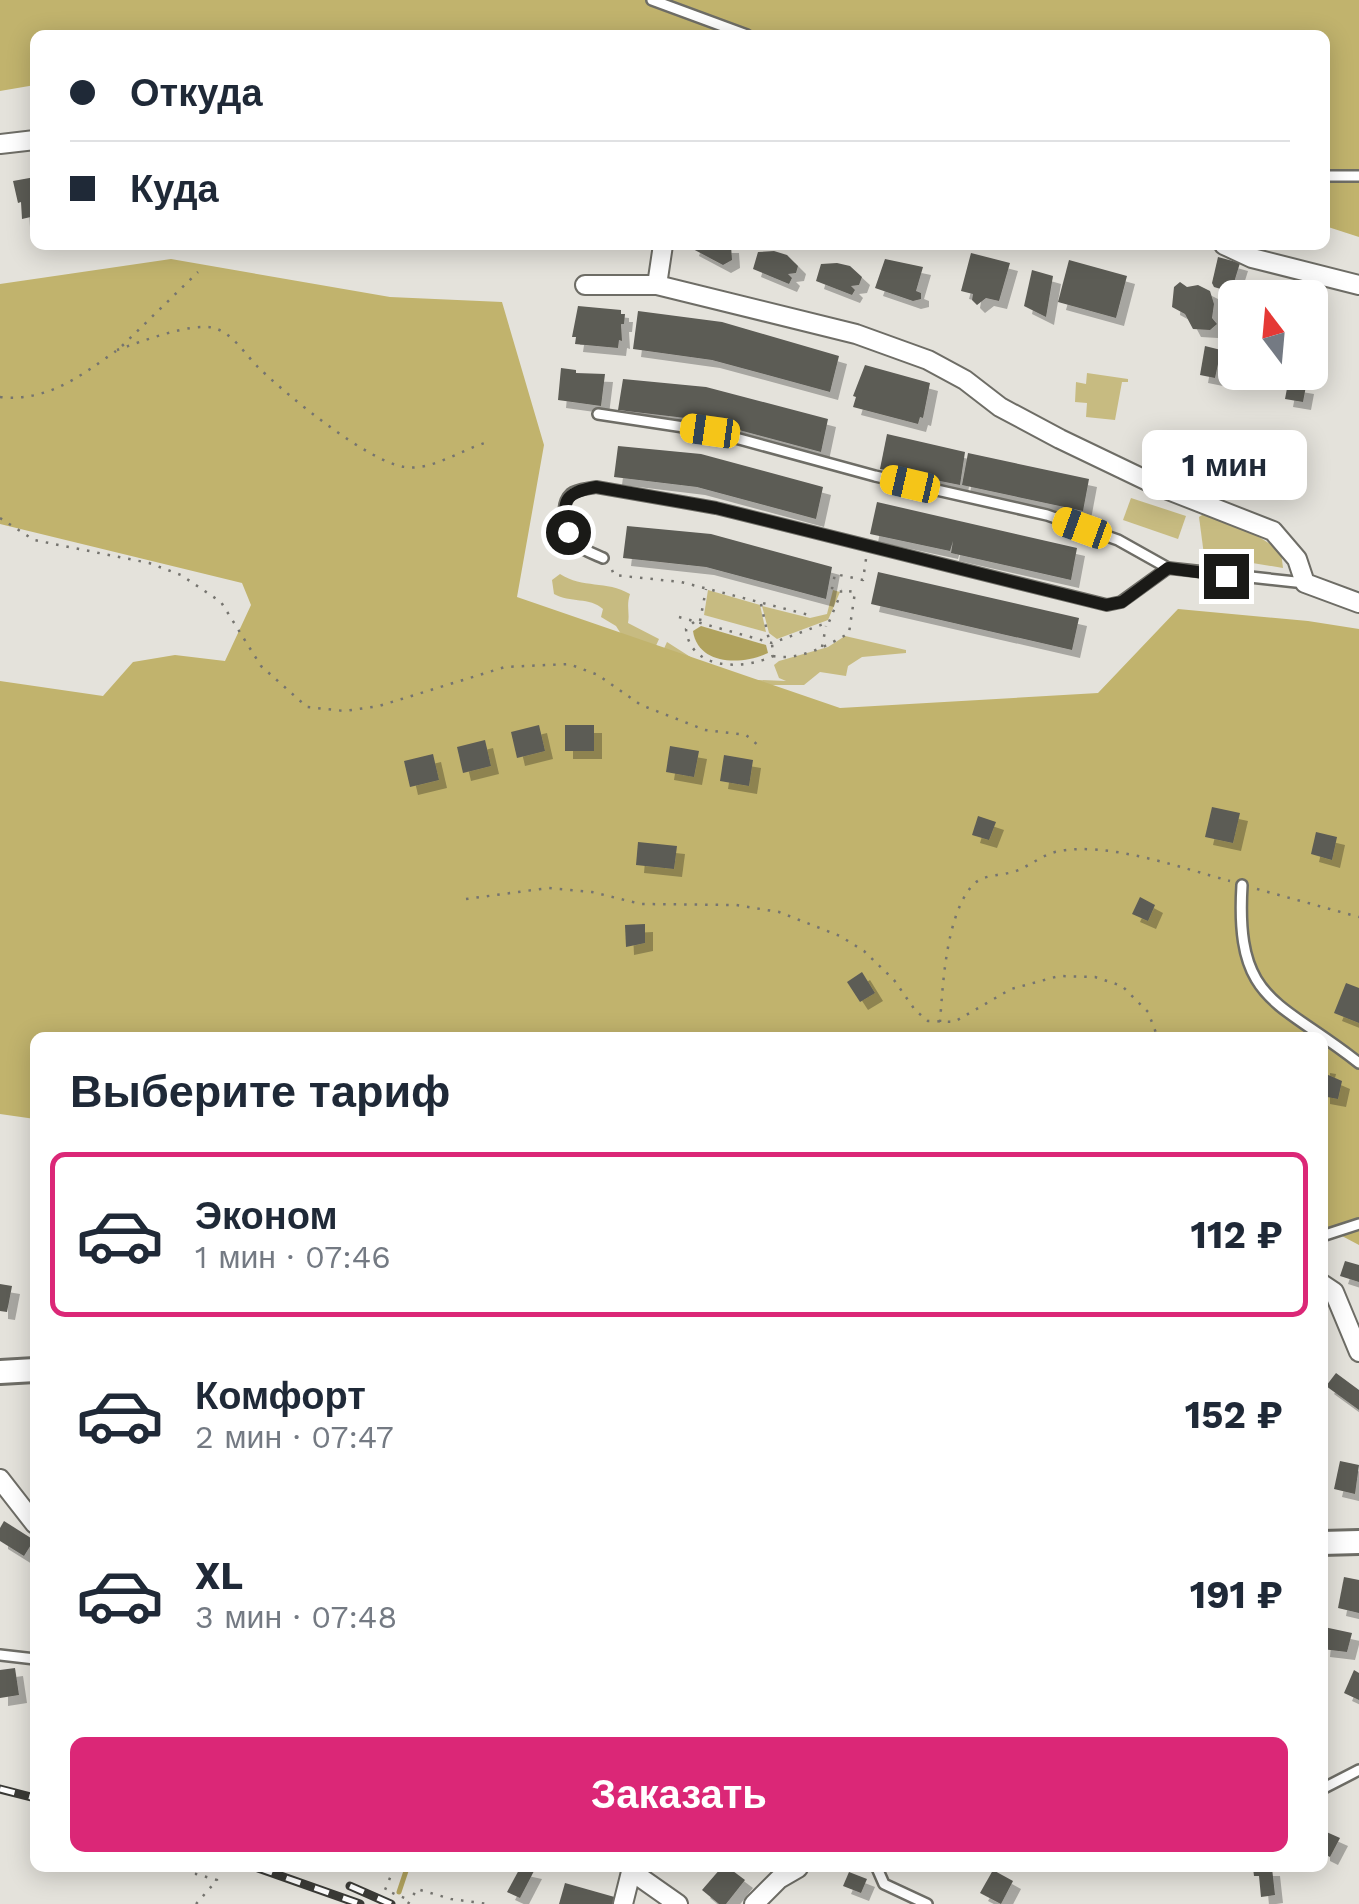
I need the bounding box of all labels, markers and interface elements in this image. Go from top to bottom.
text: Откуда [130,71,263,115]
text: Куда [130,167,219,211]
north arrow [1218,280,1328,390]
map controls [1218,280,1328,390]
car [678,412,742,450]
callout: 1 мин [1144,431,1308,501]
text: 1 мин [1182,446,1267,484]
car [877,463,943,505]
car [1049,504,1115,552]
route start [546,510,591,555]
route end [1204,554,1249,599]
text: Выберите тариф [70,1065,450,1118]
icon: car [75,1190,165,1280]
text: Эконом [195,1194,338,1238]
text: 112 ₽ [1191,1213,1283,1257]
text: 1 мин · 07:46 [195,1238,391,1276]
icon: car [75,1370,165,1460]
text: Комфорт [195,1374,366,1418]
text: 152 ₽ [1185,1393,1283,1437]
text: 2 мин · 07:47 [195,1418,394,1456]
icon: car [75,1550,165,1640]
text: XL [195,1554,243,1598]
text: 191 ₽ [1190,1573,1283,1617]
text: 3 мин · 07:48 [195,1598,397,1636]
button: Заказать [70,1737,1288,1852]

